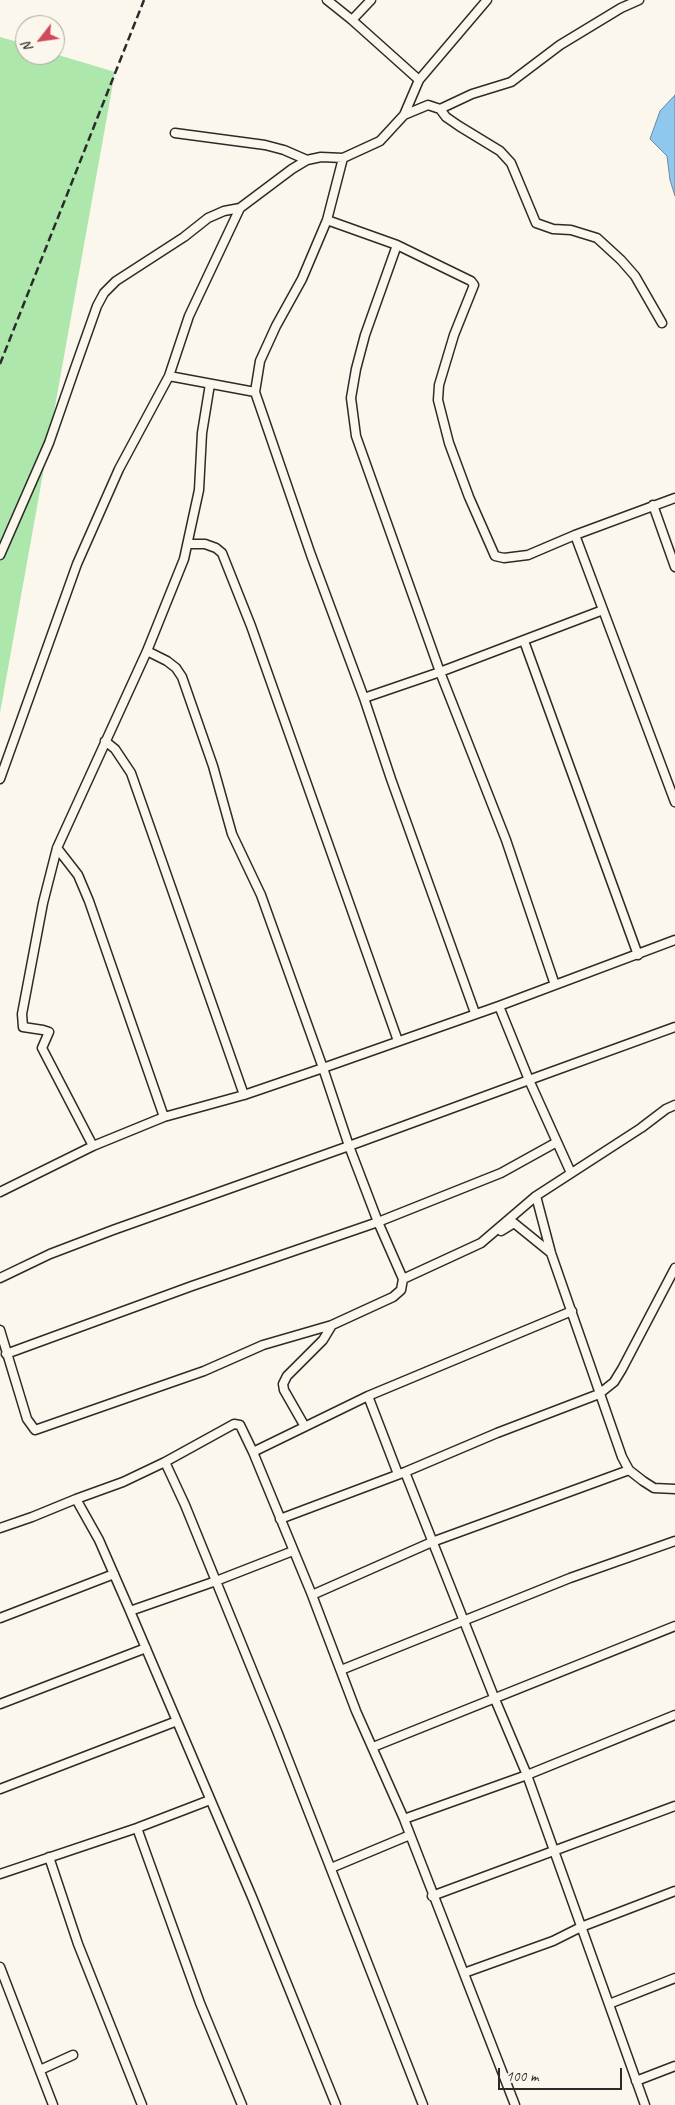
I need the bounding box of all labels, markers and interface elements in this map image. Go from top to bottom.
north arrow [15,15,65,65]
text: N [18,39,37,55]
scale bar [500,2058,624,2090]
text: 100 m [506,2067,538,2086]

